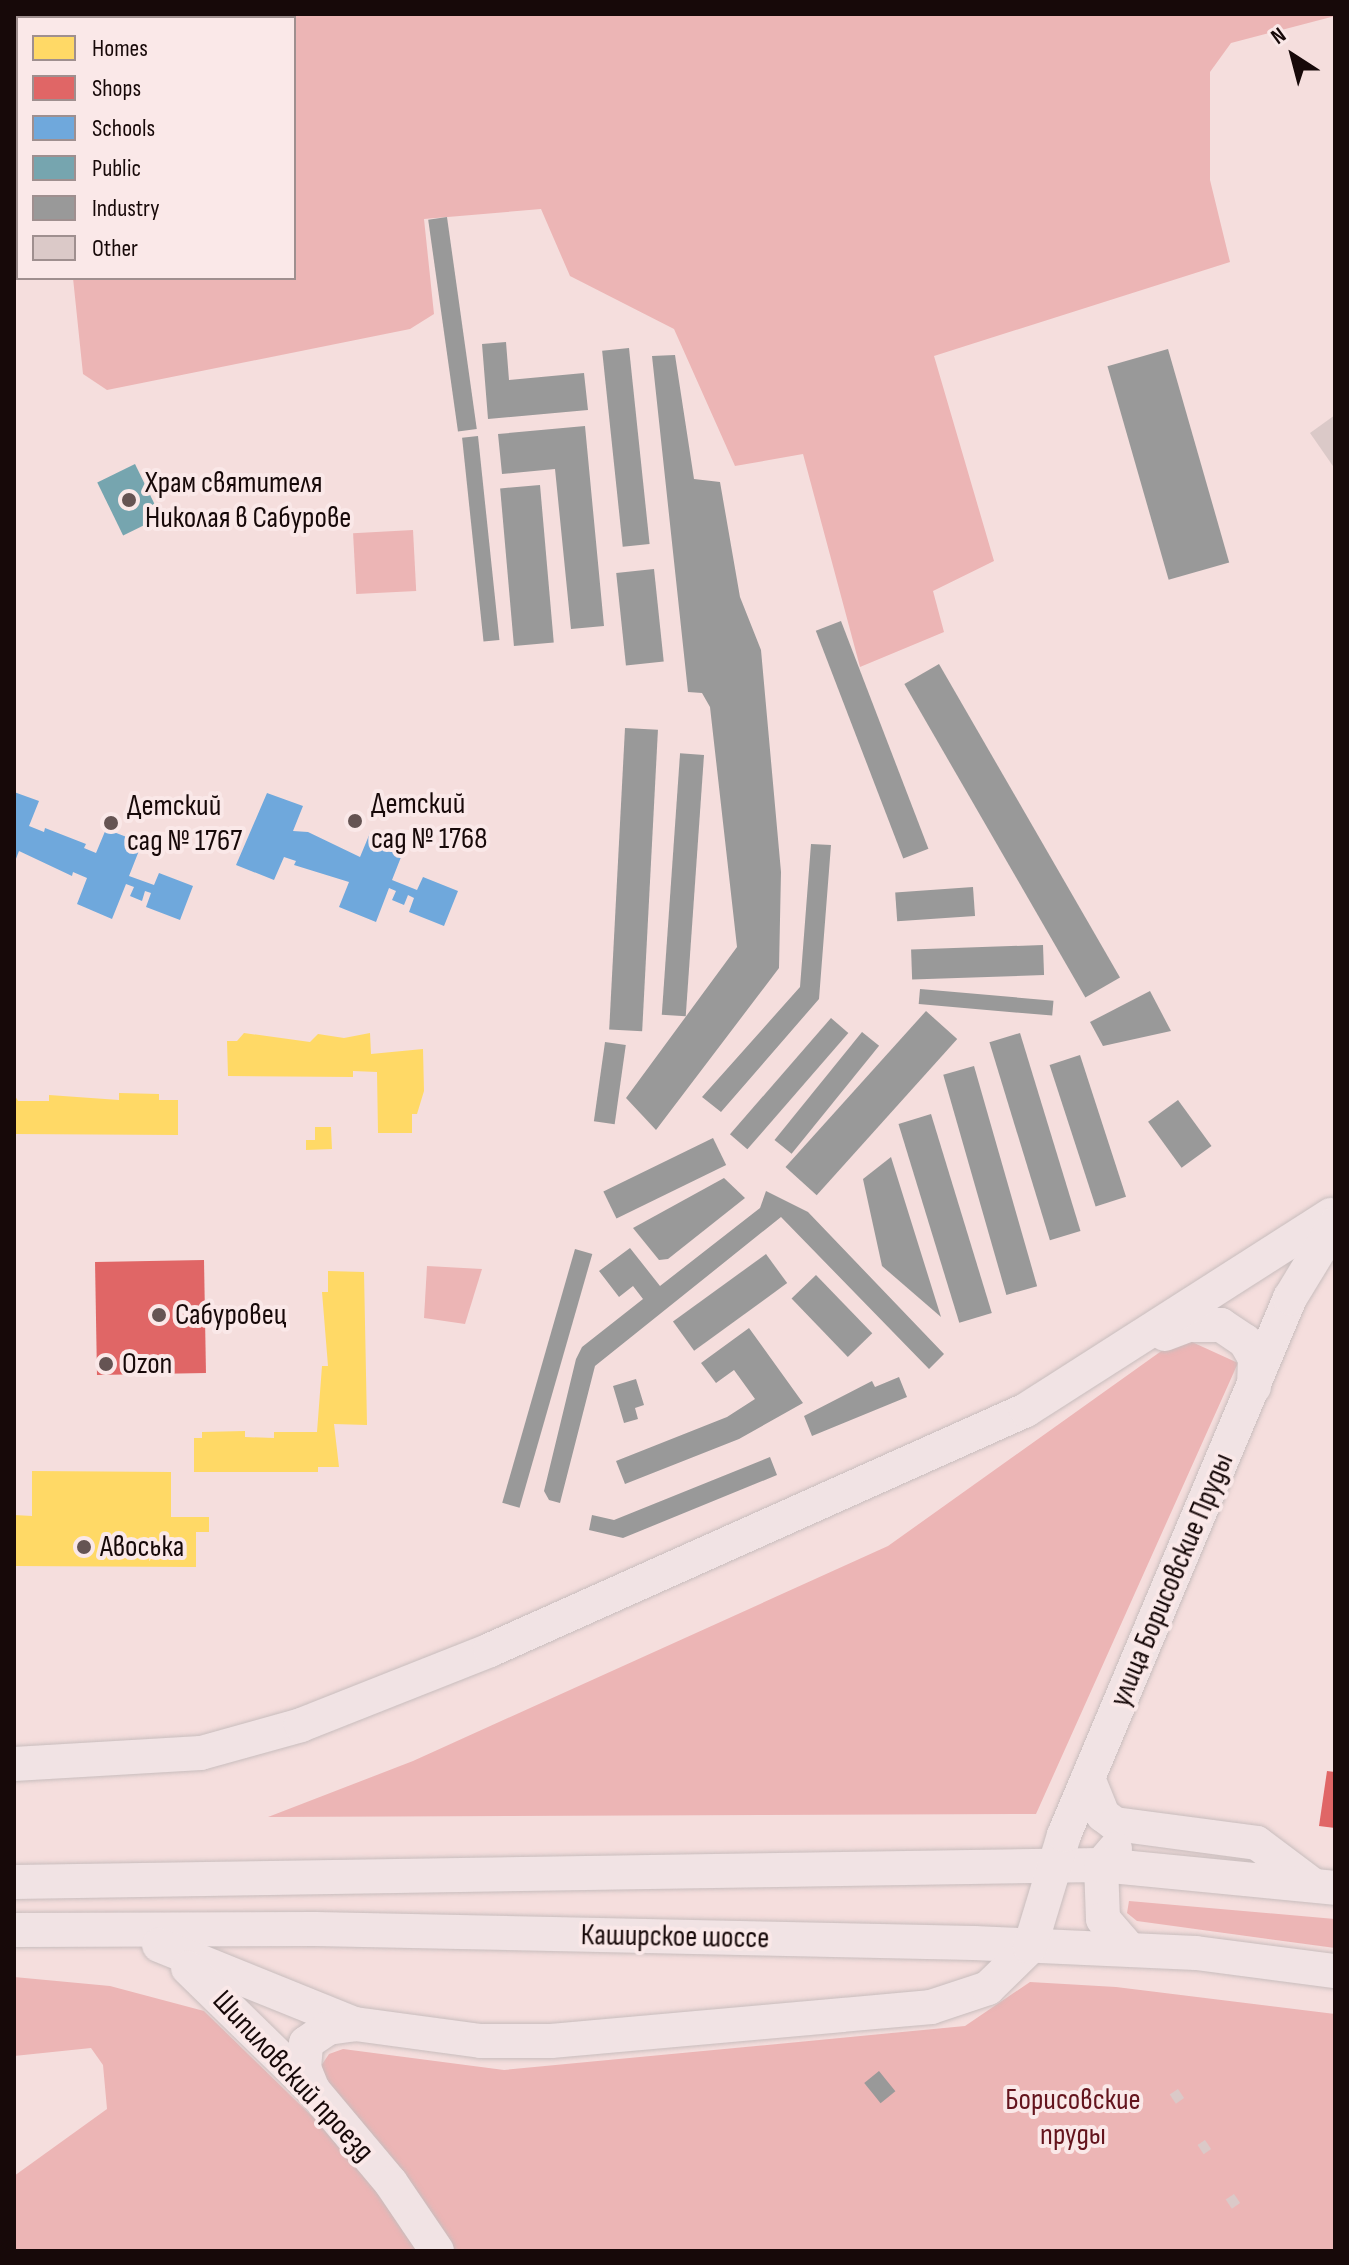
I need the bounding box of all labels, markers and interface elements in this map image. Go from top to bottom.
legend [16,16,296,280]
north arrow [1253,16,1333,96]
text: N [1266,22,1291,51]
text: Homes [92,34,148,63]
text: Shops [92,74,141,103]
text: Schools [92,114,155,143]
text: Public [92,154,141,183]
text: Industry [92,194,159,223]
text: Other [92,234,138,263]
place label: Храм святителя Николая в Сабурове [145,465,351,536]
marker: Храм святителя Николая в Сабурове [120,491,138,509]
place label: Детский сад № 1768 [371,786,487,856]
place label: Детский сад № 1767 [127,788,242,858]
marker: Детский сад № 1768 [346,812,364,830]
marker: Детский сад № 1767 [102,814,120,832]
place label: Сабуровец [175,1297,287,1333]
marker: Сабуровец [150,1306,168,1324]
place label: Ozon [122,1346,172,1382]
marker: Ozon [97,1355,115,1373]
street label: улица Борисовские Пруды [1102,1448,1242,1712]
place label: Авоська [100,1529,184,1565]
marker: Авоська [75,1538,93,1556]
street label: Каширское шоссе [580,1917,770,1957]
street label: Шипиловский проезд [205,1983,381,2169]
park label: Борисовские пруды [1005,2082,1141,2152]

